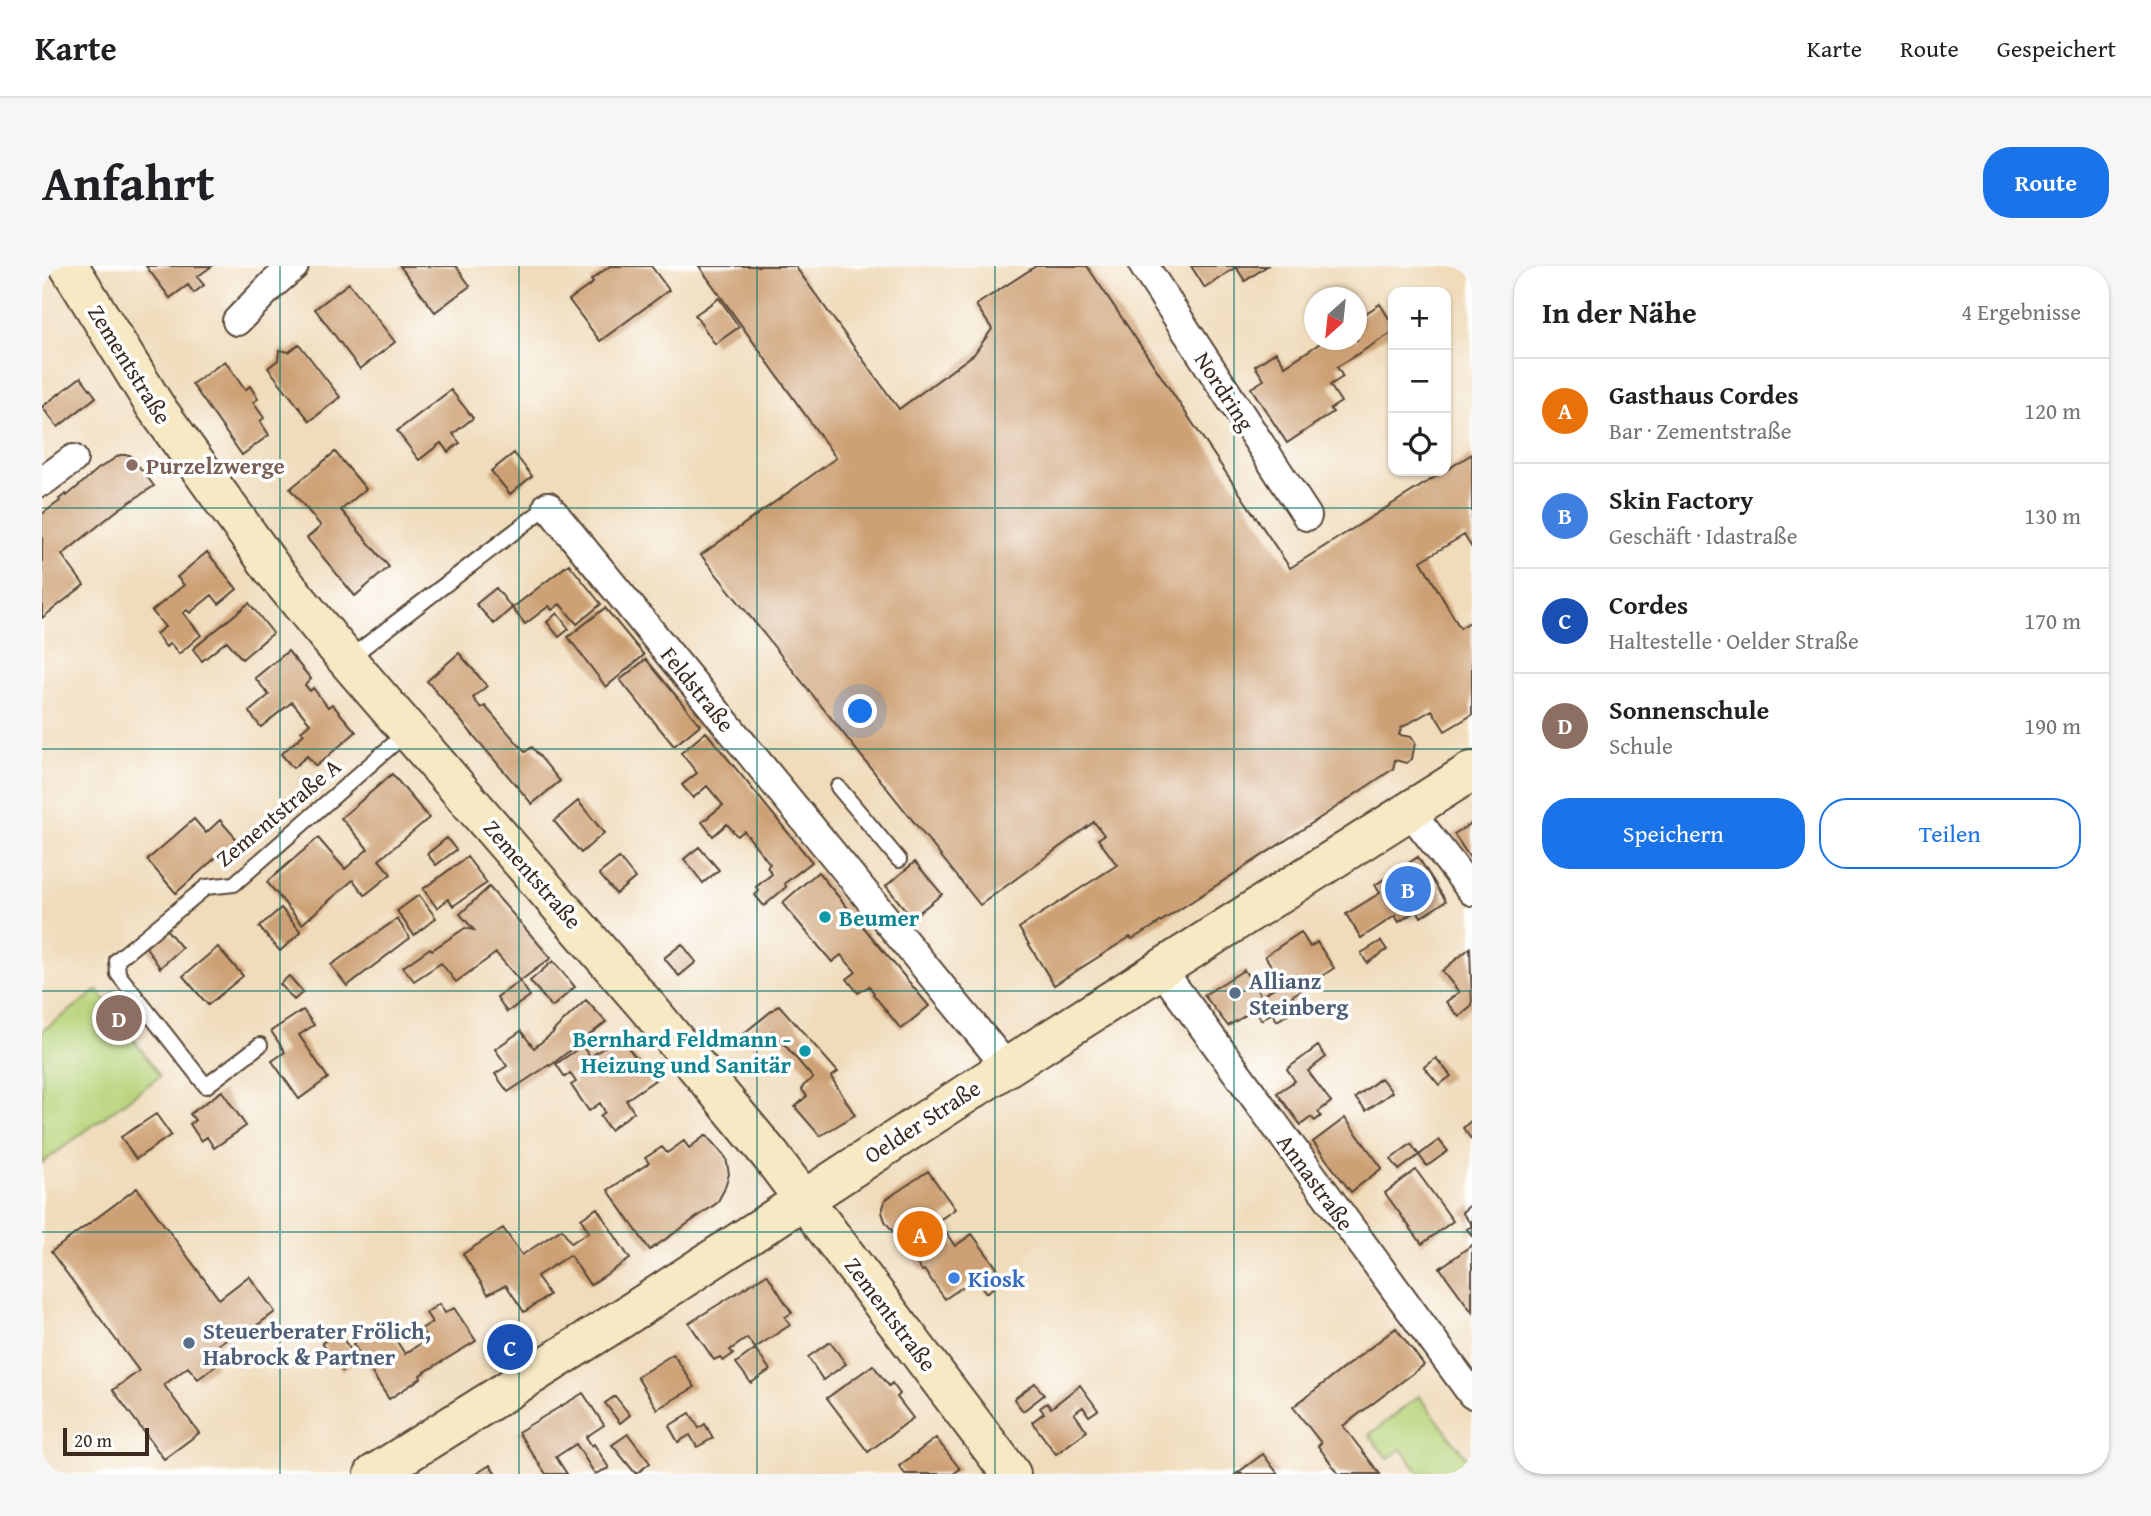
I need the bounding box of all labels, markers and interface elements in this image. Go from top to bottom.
text: Karte [35,24,117,72]
text: Karte [1807,31,1862,66]
text: Route [1900,31,1959,66]
text: Gespeichert [1997,31,2116,66]
text: Anfahrt [42,146,215,218]
button: Route [1983,147,2109,218]
north arrow [1304,287,1367,350]
map controls [1388,287,1451,476]
button: + [1388,287,1451,350]
text: In der Nähe [1542,290,1697,334]
text: 4 Ergebnisse [1961,295,2081,328]
street label: Zementstraße [80,298,180,430]
street label: Nordring [1187,345,1263,438]
button: − [1388,350,1451,413]
text: Gasthaus Cordes [1609,375,1799,414]
text: A [1558,394,1572,427]
text: 120 m [2024,394,2081,427]
button: locate [1388,413,1451,476]
text: Bar · Zementstraße [1609,414,1792,447]
place label: Purzelzwerge [146,449,285,482]
marker: Purzelzwerge [124,457,140,473]
text: Skin Factory [1609,480,1753,519]
text: B [1558,499,1572,532]
text: 130 m [2024,499,2081,532]
text: Geschäft · Idastraße [1609,519,1797,552]
text: Cordes [1609,585,1688,624]
text: C [1558,604,1572,637]
text: 170 m [2024,604,2081,637]
text: Haltestelle · Oelder Straße [1609,624,1859,657]
street label: Feldstraße [653,639,743,739]
text: Sonnenschule [1609,690,1769,729]
your location [843,694,877,728]
text: D [1558,709,1572,742]
text: 190 m [2024,709,2081,742]
text: Schule [1609,729,1673,762]
street label: Zementstraße A [208,750,348,874]
button: Speichern [1542,798,1805,869]
button: Teilen [1819,798,2081,869]
street label: Zementstraße [476,812,590,936]
pin: B [1385,863,1431,915]
place label: Beumer [839,901,920,934]
marker: Beumer [817,909,833,925]
place label: Allianz Steinberg [1249,964,1349,1023]
marker: Allianz Steinberg [1227,985,1243,1001]
pin: D [96,992,142,1044]
place label: Bernhard Feldmann - Heizung und Sanitär [573,1022,791,1081]
marker: Bernhard Feldmann - Heizung und Sanitär [797,1043,813,1059]
street label: Oelder Straße [857,1071,987,1171]
street label: Annastraße [1270,1127,1362,1237]
pin: A [897,1208,943,1260]
street label: Zementstraße [837,1250,945,1378]
place label: Kiosk [968,1262,1026,1295]
marker: Kiosk [946,1270,962,1286]
place label: Steuerberater Frölich, Habrock & Partner [203,1314,431,1373]
pin: C [487,1321,533,1373]
marker: Steuerberater Frölich, Habrock & Partner [181,1335,197,1351]
scale bar [63,1425,149,1457]
text: 20 m [74,1426,112,1454]

